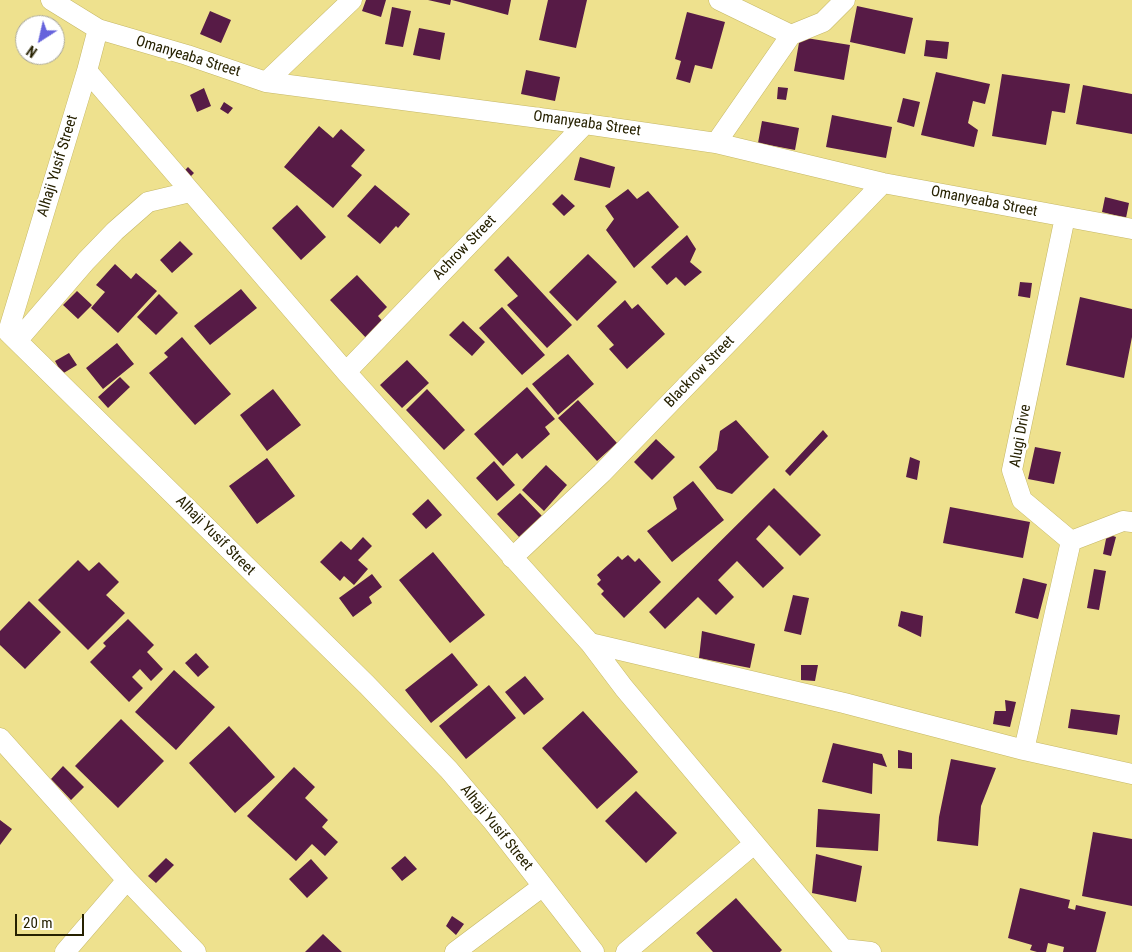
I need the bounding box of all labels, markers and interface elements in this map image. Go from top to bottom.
north arrow [15,15,65,65]
street label: Omanyeaba Street [134,33,242,81]
text: N [24,42,40,60]
street label: Omanyeaba Street [532,108,642,140]
street label: Alhaji Yusif Street [34,113,82,219]
street label: Omanyeaba Street [929,183,1039,221]
street label: Achrow Street [430,212,500,284]
street label: Blackrow Street [661,332,739,412]
street label: Alugi Drive [1007,403,1035,469]
street label: Alhaji Yusif Street [171,492,259,580]
street label: Alhaji Yusif Street [456,781,536,875]
scale bar [18,904,86,936]
text: 20 m [23,914,53,932]

